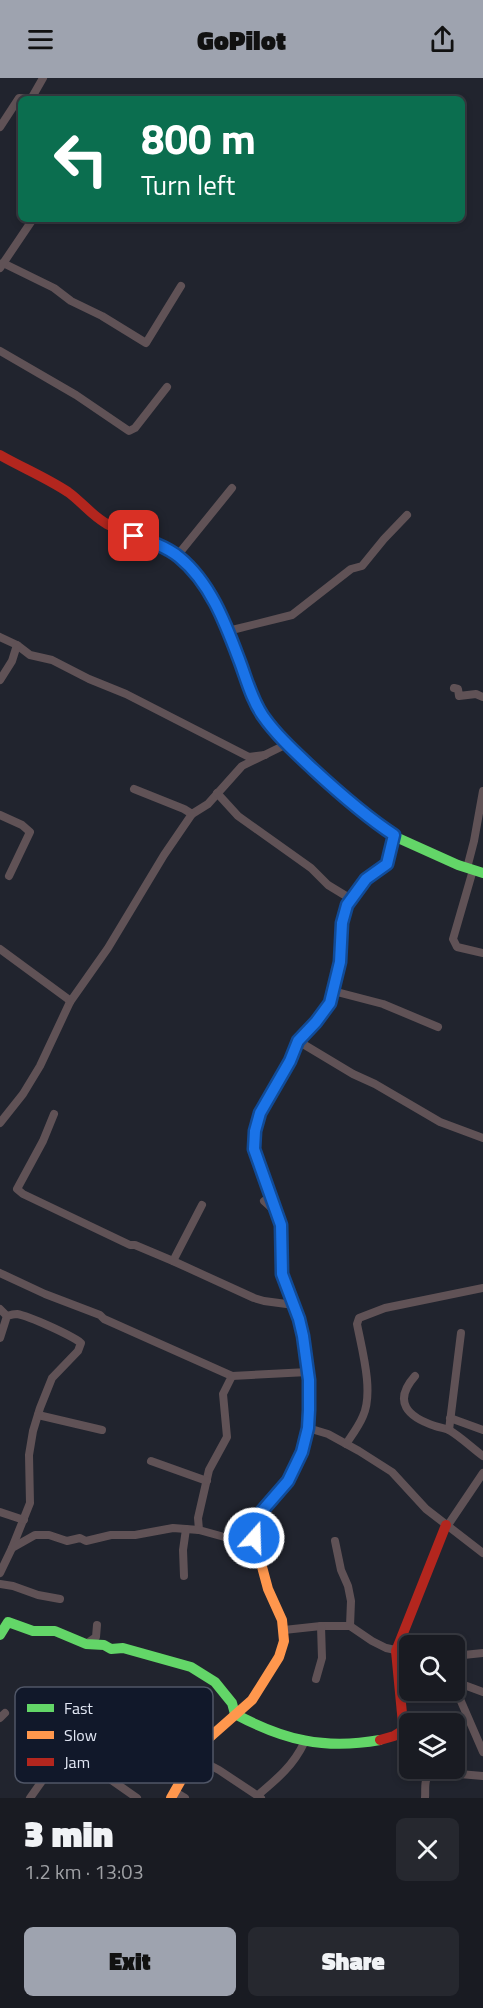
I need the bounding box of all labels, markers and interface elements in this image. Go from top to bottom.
text: GoPilot [197,19,286,60]
icon: menu [24,23,57,56]
icon: share [426,23,459,56]
text: 800 m [141,106,256,170]
icon: left [42,120,120,198]
text: Turn left [141,164,235,205]
pin [108,510,159,561]
icon: arrive [117,519,150,552]
position arrow [222,1506,286,1570]
map controls [399,1635,465,1779]
button: search [399,1635,465,1701]
legend [15,1687,213,1783]
text: Fast [64,1696,93,1720]
button: layers [399,1713,465,1779]
text: Slow [64,1723,97,1747]
text: Jam [64,1750,90,1774]
text: 3 min [24,1806,113,1861]
button: close [396,1818,459,1881]
text: 1.2 km · 13:03 [24,1856,144,1887]
button: Exit [24,1927,236,1996]
button: Share [248,1927,459,1996]

